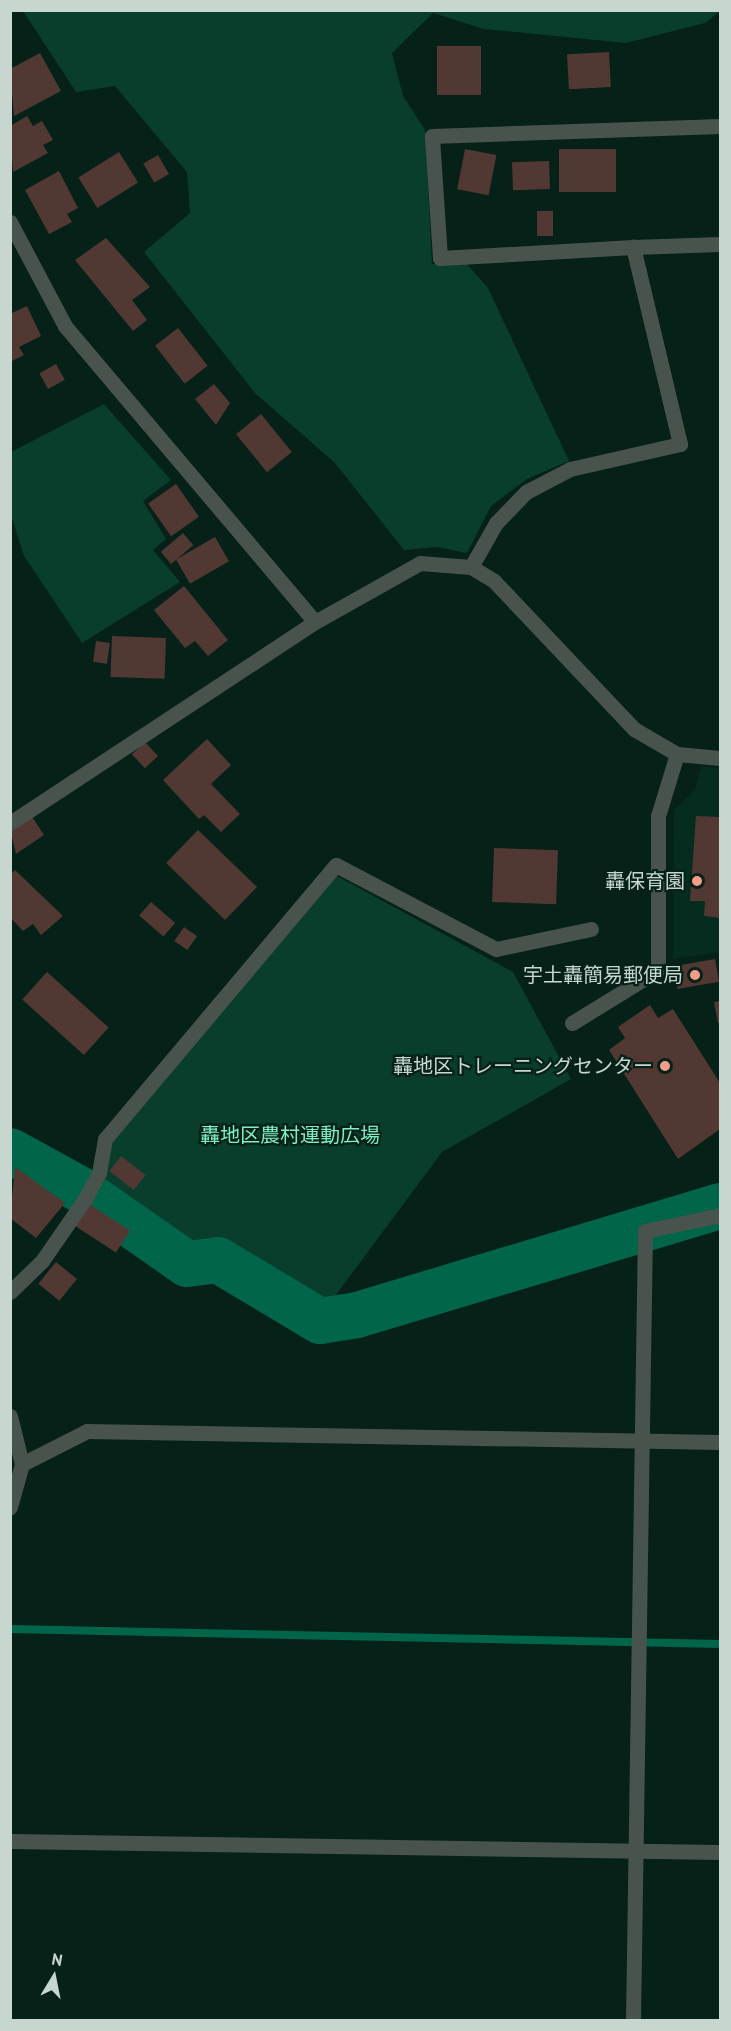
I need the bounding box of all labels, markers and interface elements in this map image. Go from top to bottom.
place label: 轟保育園 [605,869,685,893]
marker: 轟保育園 [690,874,704,888]
place label: 宇土轟簡易郵便局 [523,963,683,987]
marker: 宇土轟簡易郵便局 [688,968,702,982]
place label: 轟地区トレーニングセンター [393,1054,653,1078]
marker: 轟地区トレーニングセンター [658,1059,672,1073]
park label: 轟地区農村運動広場 [200,1123,380,1147]
north arrow [24,1947,84,2007]
text: N [50,1949,64,1970]

